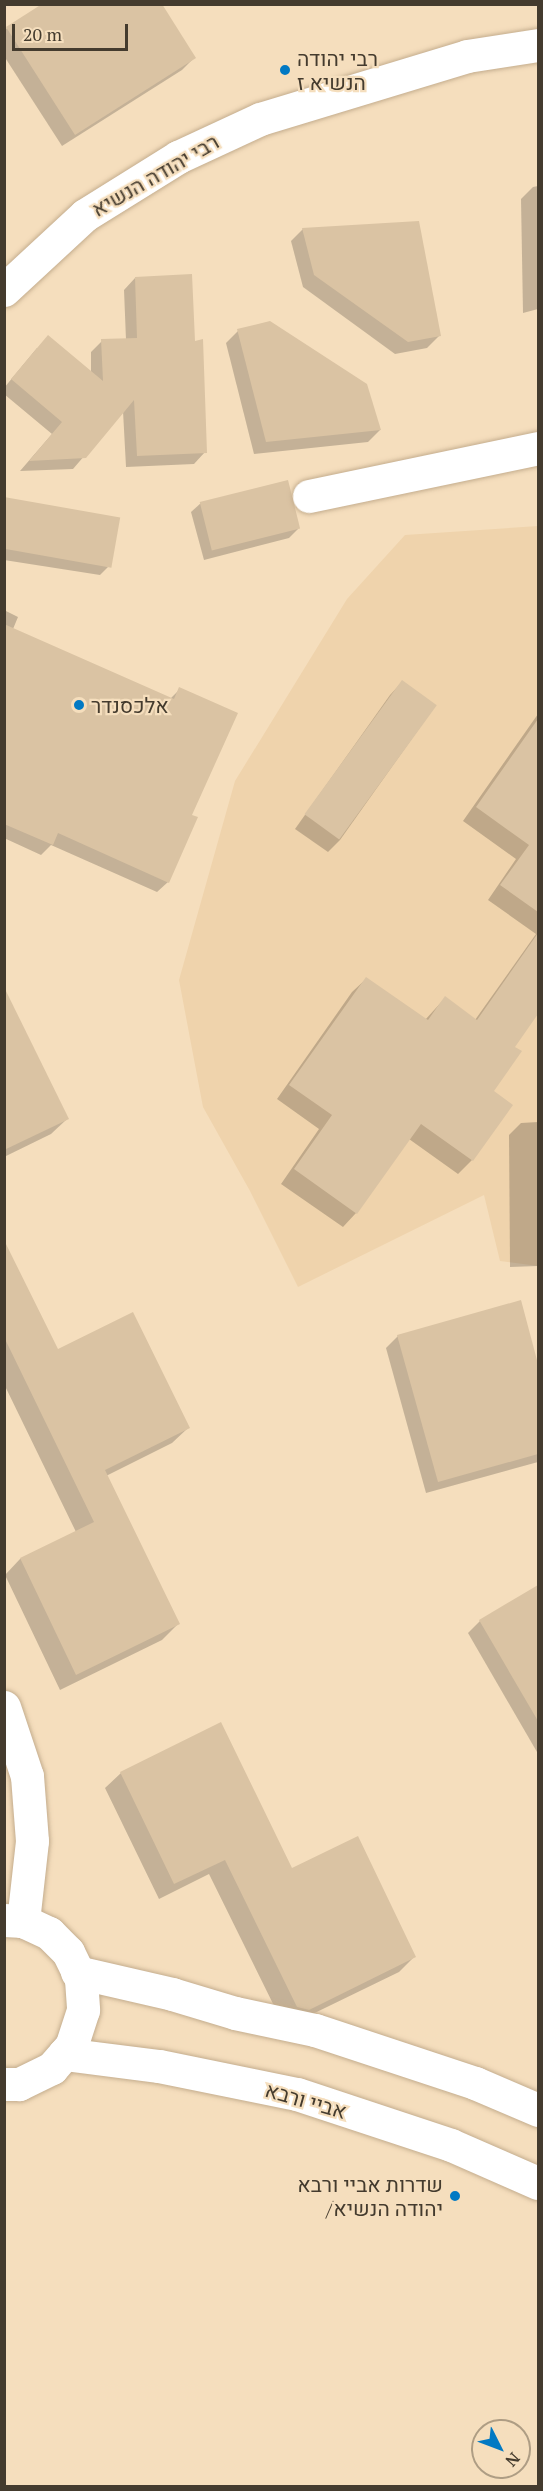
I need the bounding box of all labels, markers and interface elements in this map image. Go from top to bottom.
scale bar [15,12,130,50]
text: 20 m [23,22,62,46]
place label: רבי יהודה הנשיא ז [297,45,378,95]
marker: רבי יהודה הנשיא ז [278,63,292,77]
street label: רבי יהודה הנשיא [87,128,223,222]
place label: אלכסנדר [91,692,169,718]
marker: אלכסנדר [72,698,86,712]
street label: אביי ורבא [262,2076,350,2124]
place label: שדרות אביי ורבא /יהודה הנשיא [297,2171,443,2221]
marker: שדרות אביי ורבא /יהודה הנשיא [448,2189,462,2203]
north arrow [471,2419,531,2479]
text: N [501,2448,525,2472]

